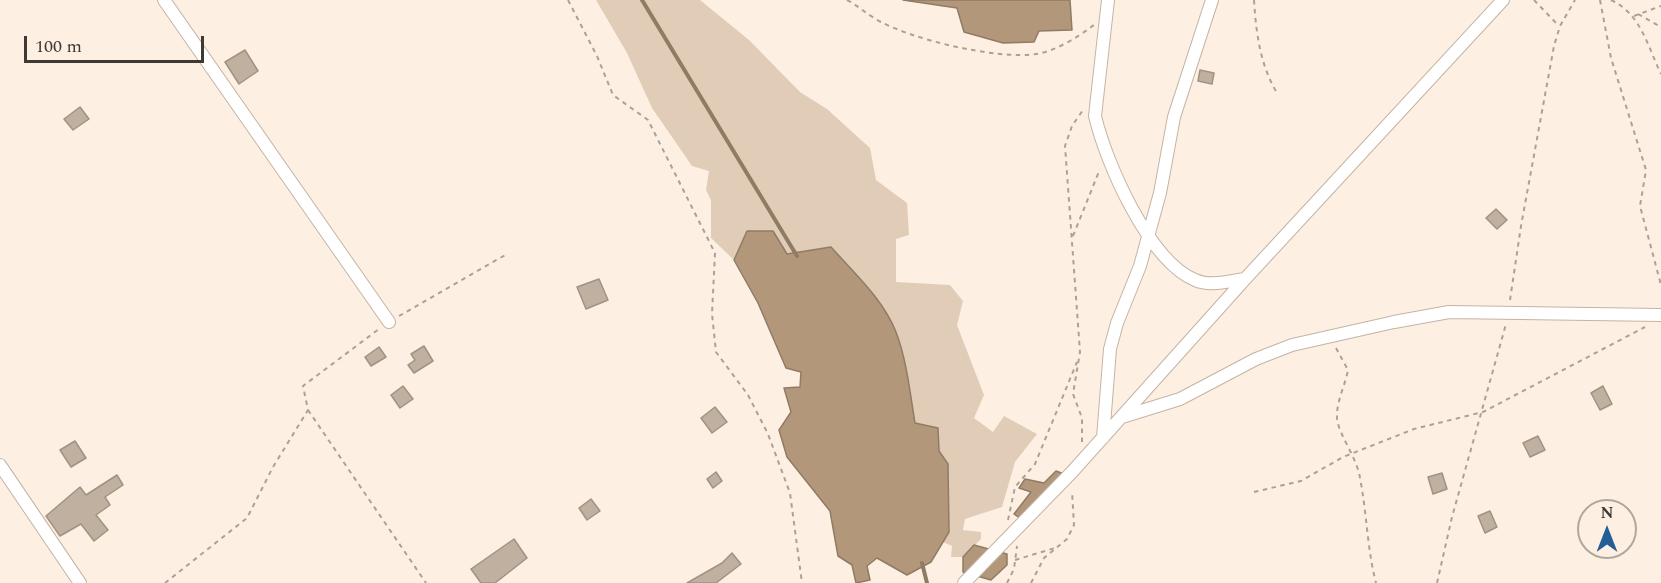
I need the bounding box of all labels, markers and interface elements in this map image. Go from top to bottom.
scale bar [27,24,207,62]
text: 100 m [35,33,82,60]
north arrow [1577,499,1637,559]
text: N [1600,501,1614,525]

